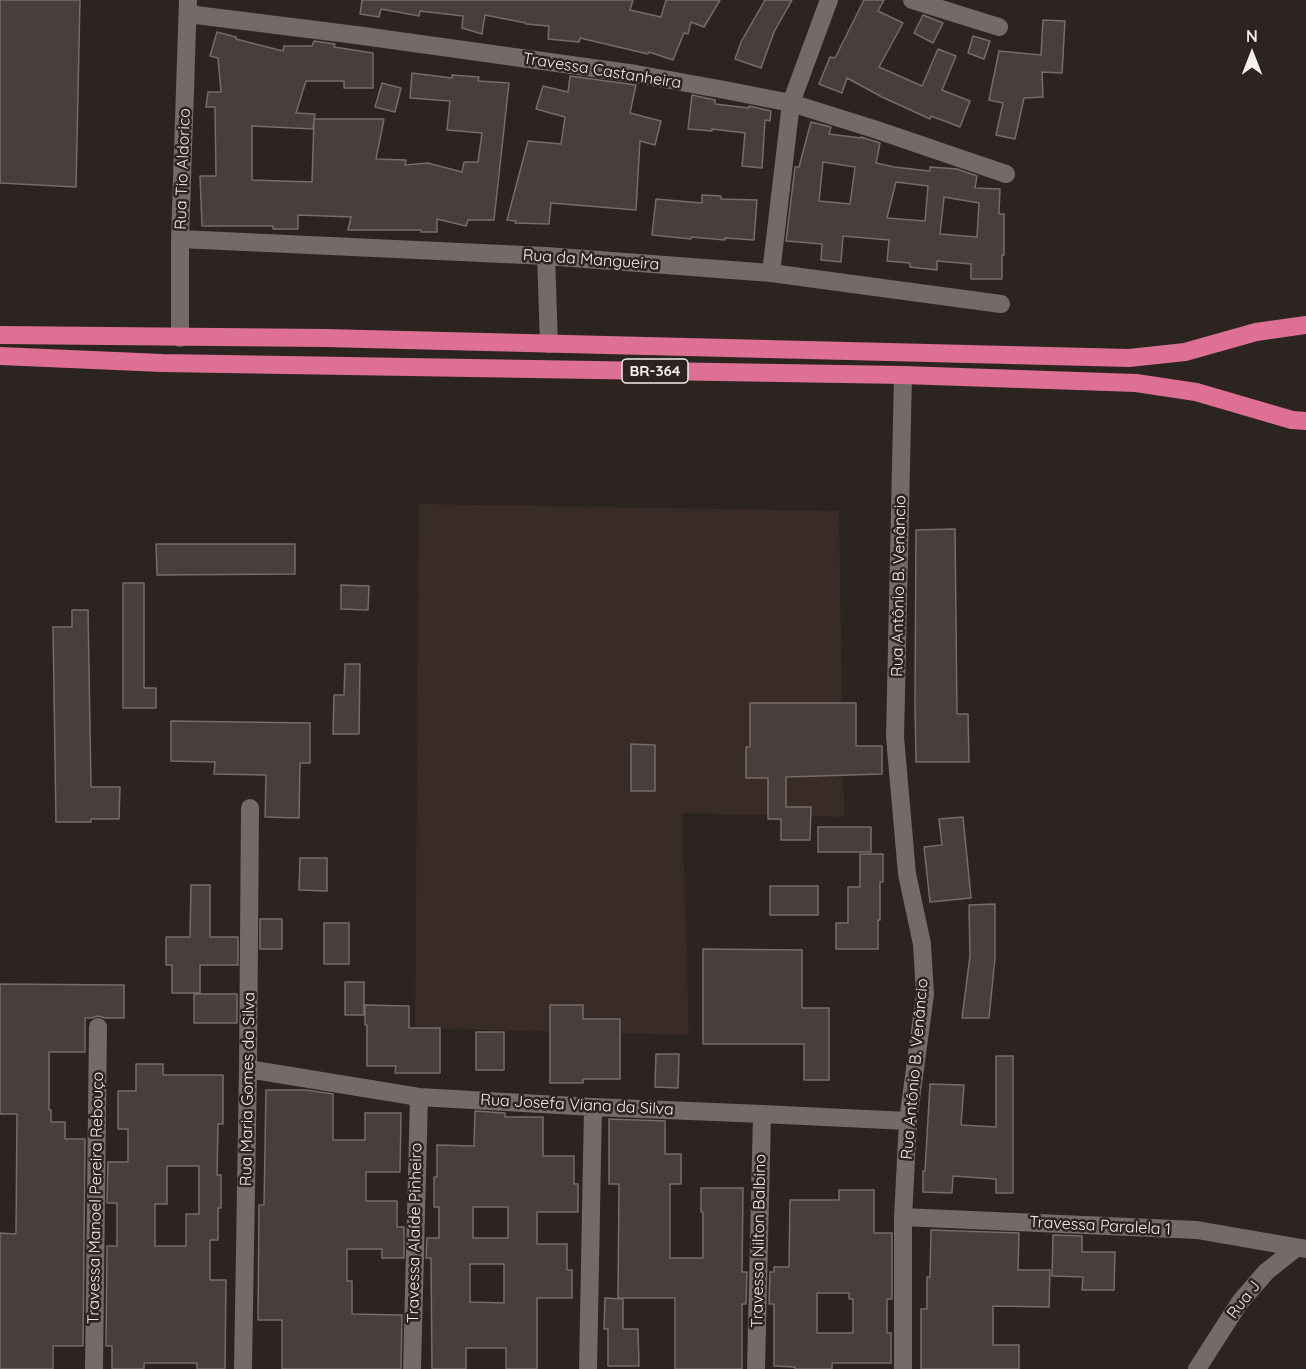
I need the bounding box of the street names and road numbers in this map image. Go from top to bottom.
street label: Travessa Castanheira [521,49,683,93]
street label: Rua Tio Aldorico [171,108,195,230]
street label: Rua da Mangueira [522,246,660,274]
road number: BR-364 [622,359,688,383]
street label: Rua Antônio B. Venâncio [888,495,910,677]
street label: Rua Antônio B. Venâncio [898,978,932,1160]
street label: Rua Maria Gomes da Silva [237,992,259,1186]
street label: Travessa Manoel Pereira Rebouço [84,1072,108,1324]
street label: Rua Josefa Viana da Silva [480,1090,674,1120]
street label: Travessa Alaíde Pinheiro [404,1143,426,1323]
street label: Travessa Nilton Balbino [748,1154,770,1328]
street label: Travessa Paralela 1 [1029,1213,1171,1239]
street label: Rua J [1223,1277,1265,1323]

